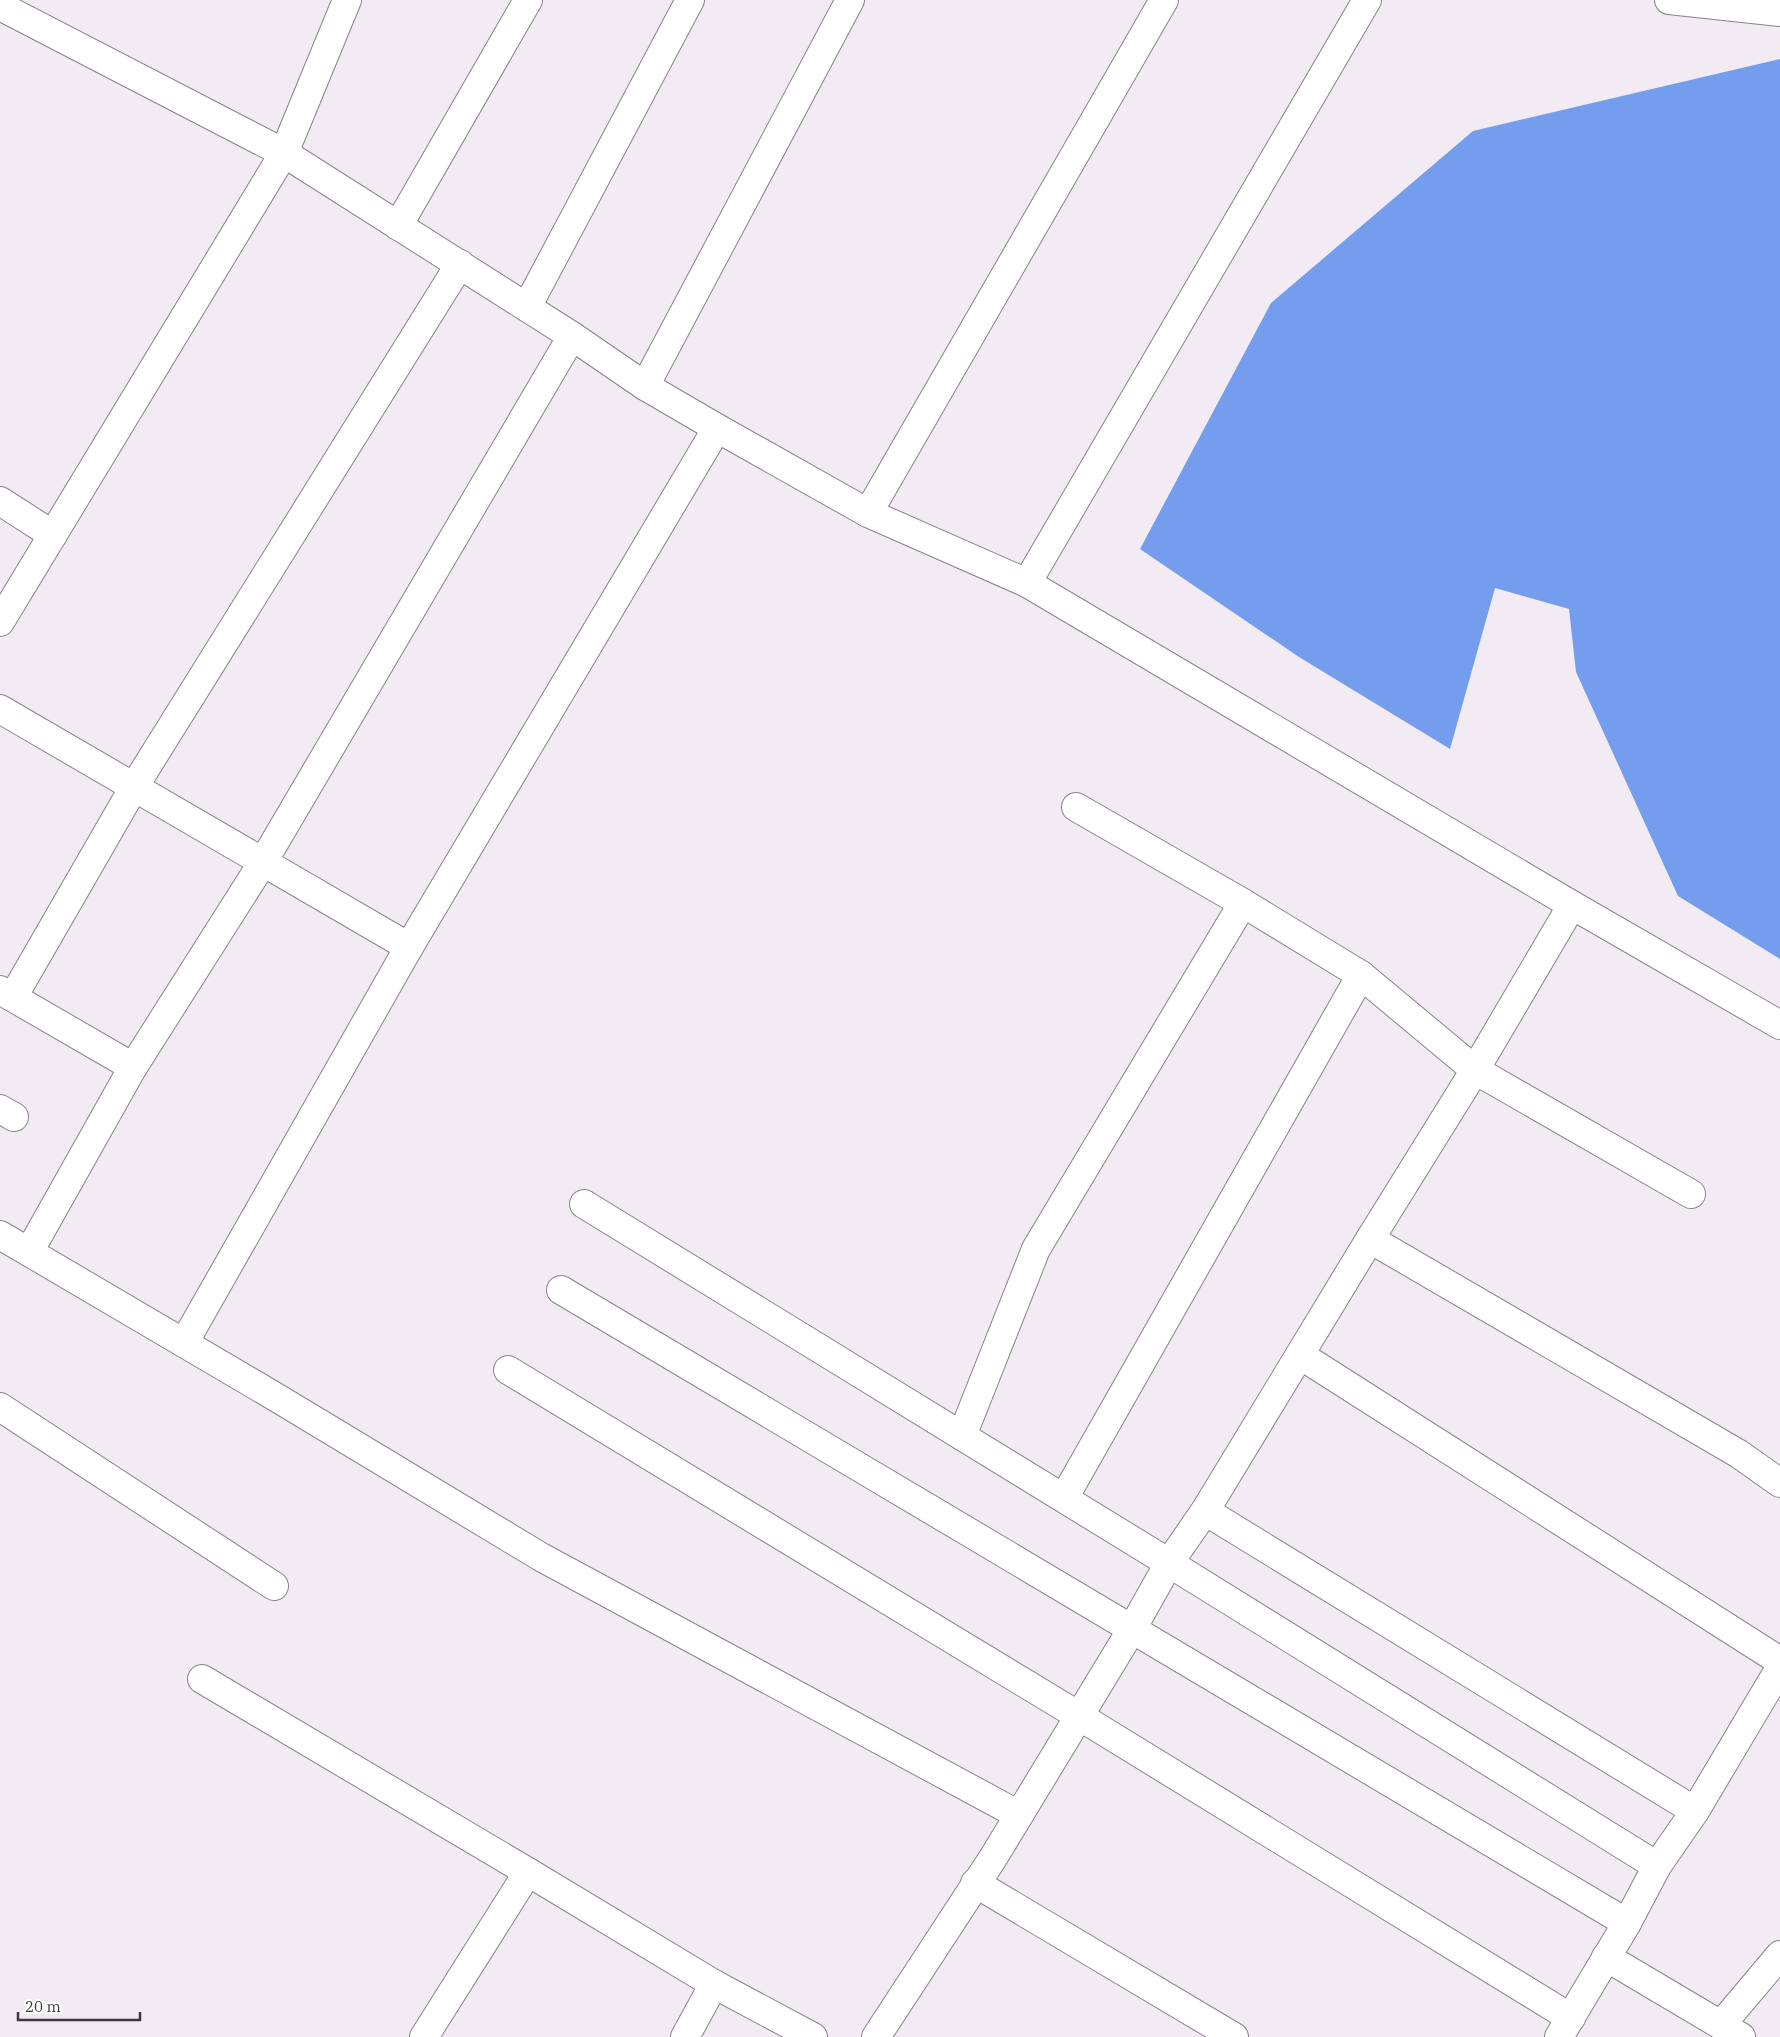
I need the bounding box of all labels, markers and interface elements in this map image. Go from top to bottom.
scale bar [18,1990,140,2022]
text: 20 m [25,1997,61,2016]

